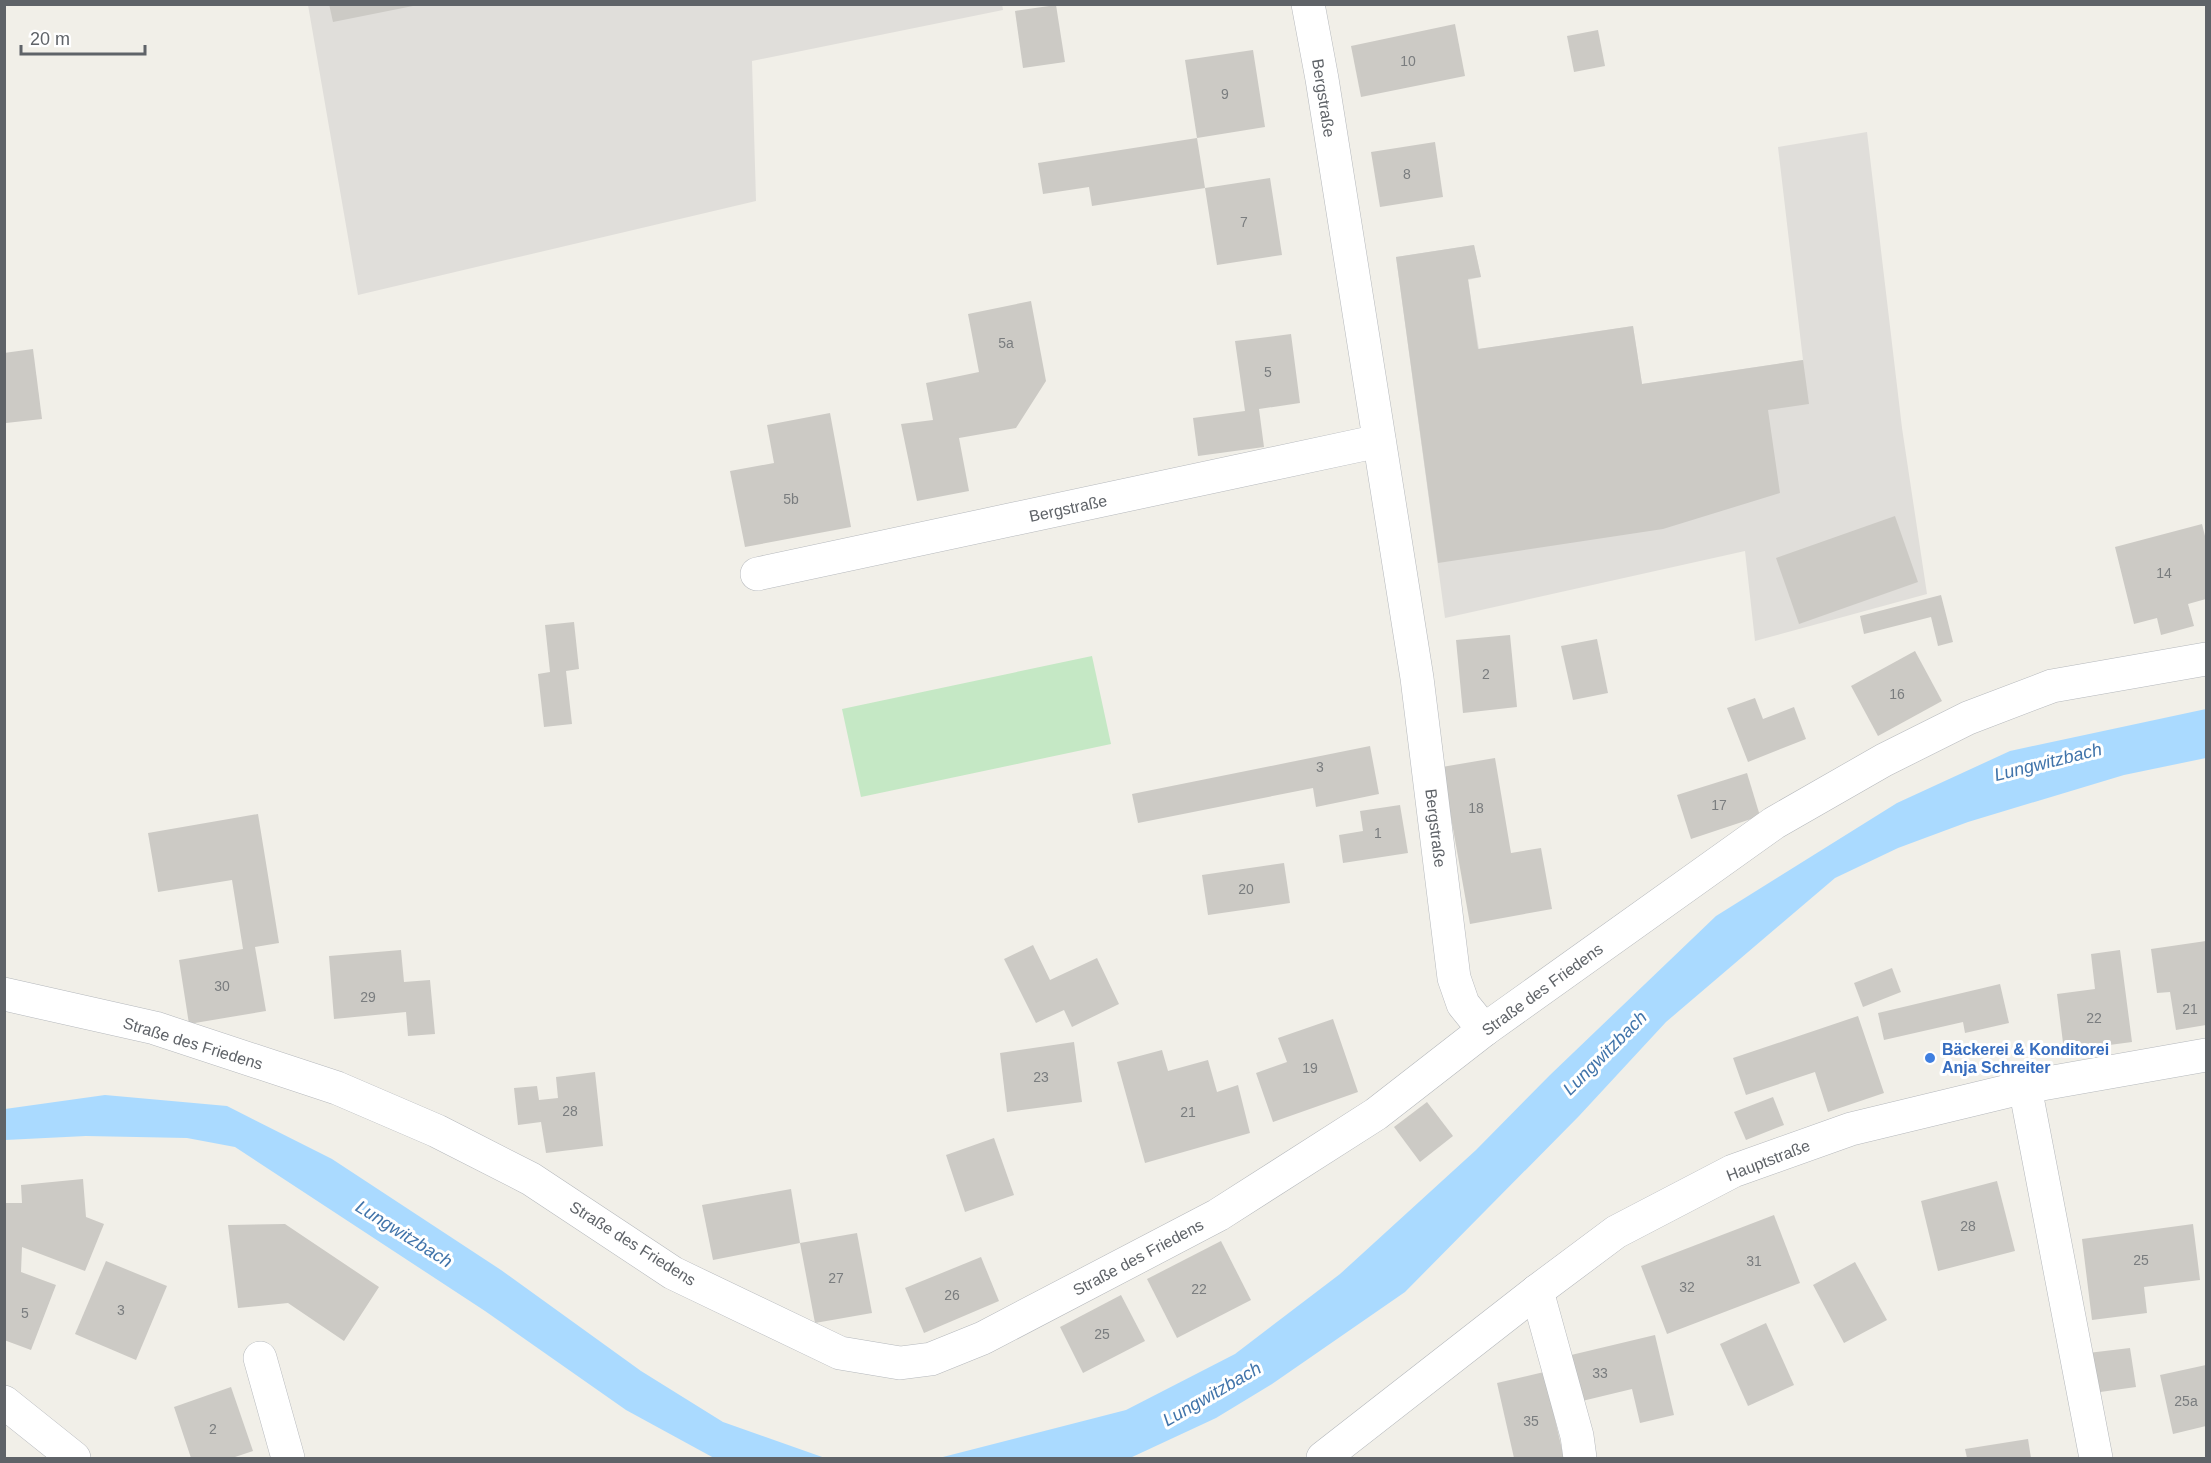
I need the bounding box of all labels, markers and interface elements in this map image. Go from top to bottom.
scale bar [21,18,146,56]
text: 20 m [30,29,70,49]
house number: 10 [1400,53,1416,69]
street label: Bergstraße [1309,58,1338,139]
house number: 9 [1221,86,1229,102]
house number: 8 [1403,166,1411,182]
house number: 7 [1240,214,1248,230]
house number: 5a [998,335,1014,351]
house number: 5 [1264,364,1272,380]
house number: 5b [783,491,799,507]
street label: Bergstraße [1028,492,1109,525]
house number: 14 [2156,565,2172,581]
house number: 2 [1482,666,1490,682]
house number: 16 [1889,686,1905,702]
water label: Lungwitzbach [1992,739,2104,785]
house number: 3 [1316,759,1324,775]
street label: Bergstraße [1422,788,1449,868]
house number: 17 [1711,797,1727,813]
house number: 18 [1468,800,1484,816]
house number: 1 [1374,825,1382,841]
house number: 20 [1238,881,1254,897]
street label: Straße des Friedens [1479,940,1606,1039]
house number: 30 [214,978,230,994]
house number: 29 [360,989,376,1005]
house number: 21 [2182,1001,2198,1017]
water label: Lungwitzbach [1559,1007,1651,1099]
house number: 22 [2086,1010,2102,1026]
street label: Straße des Friedens [121,1014,265,1073]
place label: Bäckerei & Konditorei Anja Schreiter [1942,1041,2109,1076]
marker: Bäckerei & Konditorei Anja Schreiter [1923,1051,1937,1065]
house number: 19 [1302,1060,1318,1076]
house number: 23 [1033,1069,1049,1085]
house number: 28 [562,1103,578,1119]
house number: 21 [1180,1104,1196,1120]
street label: Hauptstraße [1724,1137,1812,1184]
water label: Lungwitzbach [352,1196,456,1272]
street label: Straße des Friedens [567,1198,699,1289]
street label: Straße des Friedens [1070,1216,1206,1299]
house number: 28 [1960,1218,1976,1234]
house number: 25 [2133,1252,2149,1268]
house number: 31 [1746,1253,1762,1269]
house number: 27 [828,1270,844,1286]
house number: 32 [1679,1279,1695,1295]
house number: 22 [1191,1281,1207,1297]
house number: 26 [944,1287,960,1303]
house number: 3 [117,1302,125,1318]
house number: 5 [21,1305,29,1321]
house number: 25 [1094,1326,1110,1342]
water label: Lungwitzbach [1159,1358,1265,1430]
house number: 33 [1592,1365,1608,1381]
house number: 25a [2174,1393,2198,1409]
house number: 35 [1523,1413,1539,1429]
house number: 2 [209,1421,217,1437]

